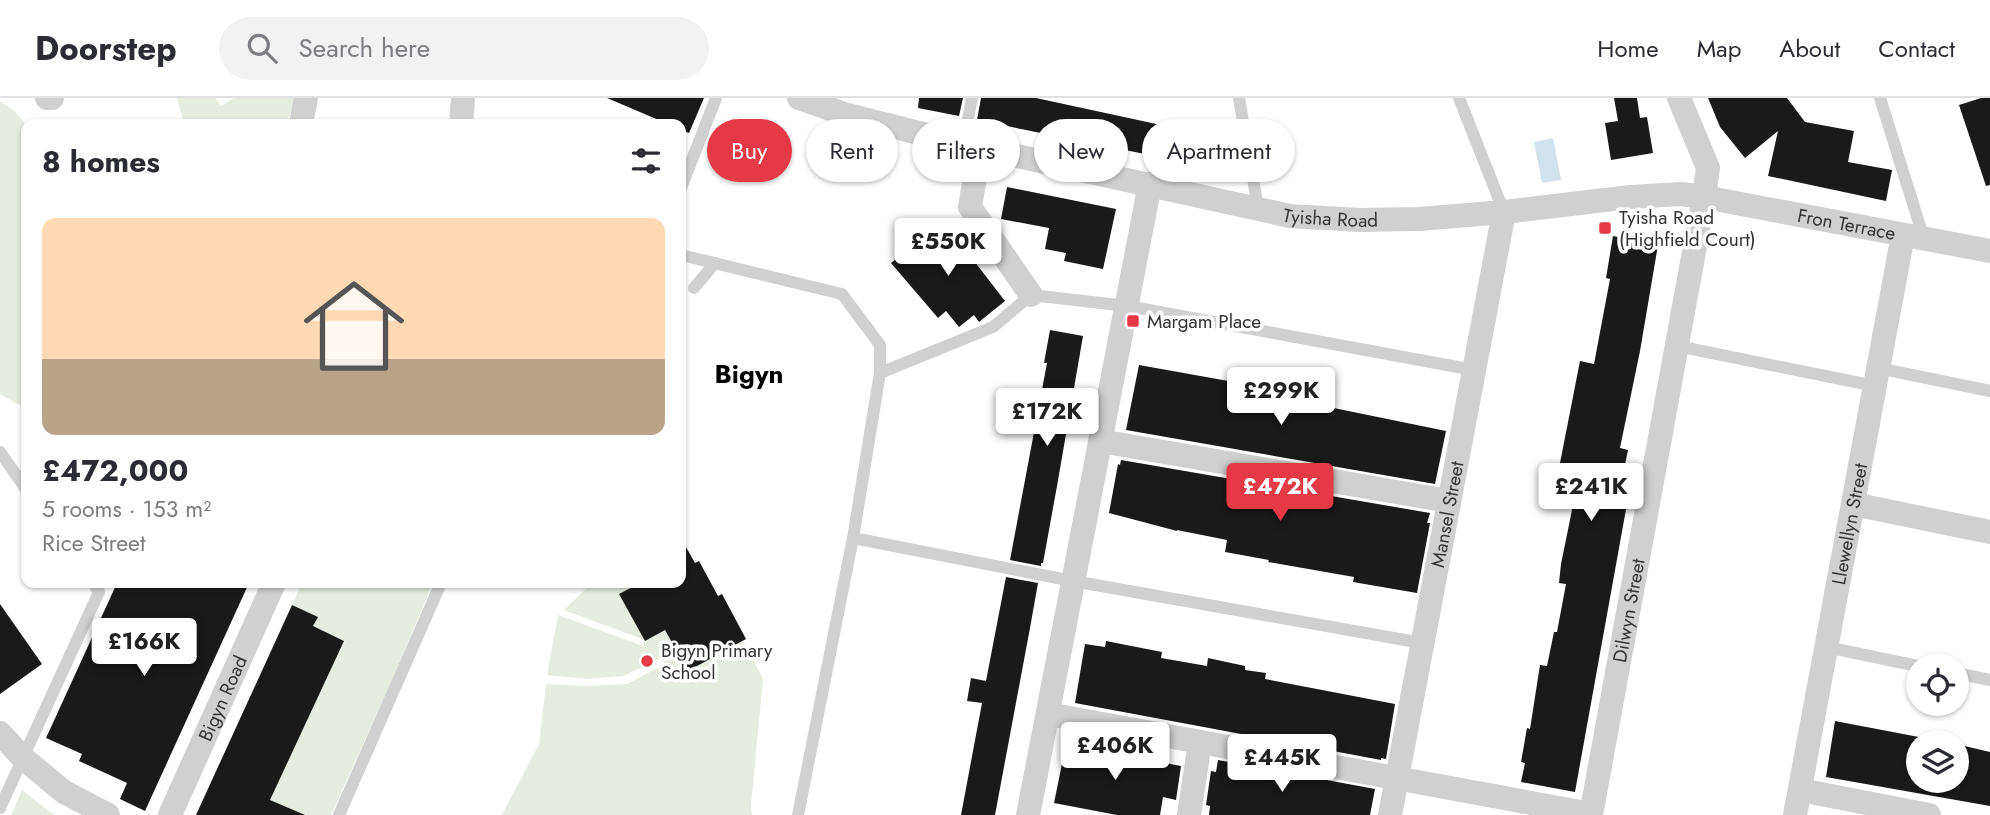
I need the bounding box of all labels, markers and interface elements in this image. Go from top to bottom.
search box [219,17,709,80]
text: Doorstep [35,25,177,72]
icon: search [243,29,281,67]
text: Search here [299,29,430,67]
text: Home [1597,31,1659,66]
text: Map [1697,31,1741,66]
text: About [1779,31,1840,66]
text: Contact [1878,31,1955,66]
chip: Buy [707,119,792,182]
chip: Rent [806,119,898,182]
chip: Filters [912,119,1020,182]
chip: New [1034,119,1128,182]
chip: Apartment [1142,119,1295,182]
text: 8 homes [42,140,160,183]
icon: filters [627,142,665,180]
street label: Tyisha Road [1280,201,1378,234]
street label: Fron Terrace [1795,201,1898,246]
place label: Tyisha Road (Highfield Court) [1619,204,1756,253]
pin: £550K [899,218,997,278]
marker: Tyisha Road (Highfield Court) [1597,220,1613,236]
text: £550K [910,224,986,258]
icon: home [291,263,417,389]
place label: Margam Place [1147,308,1261,335]
marker: Margam Place [1125,313,1141,329]
district label: Bigyn [715,355,783,393]
pin: £299K [1232,368,1330,427]
text: £299K [1243,373,1319,407]
pin: £172K [998,388,1096,448]
text: £172K [1012,394,1082,428]
text: £472,000 [42,449,188,492]
street label: Mansel Street [1424,459,1470,570]
street label: Llewellyn Street [1825,461,1874,587]
pin: £472K [1231,464,1329,523]
pin: £241K [1542,464,1640,523]
text: £472K [1242,469,1318,503]
text: £241K [1555,469,1627,503]
text: 5 rooms · 153 m² [42,492,211,526]
text: Rice Street [42,526,145,560]
street label: Dilwyn Street [1606,556,1651,665]
pin: £166K [95,618,193,678]
text: £166K [108,624,180,658]
place label: Bigyn Primary School [661,637,773,686]
street label: Bigyn Road [191,651,253,745]
marker: Bigyn Primary School [639,653,655,669]
map controls [1906,653,1969,793]
button: locate [1906,653,1969,716]
pin: £406K [1066,722,1164,782]
text: £406K [1077,728,1153,762]
button: layers [1906,730,1969,793]
pin: £445K [1233,734,1331,794]
text: £445K [1243,740,1321,774]

